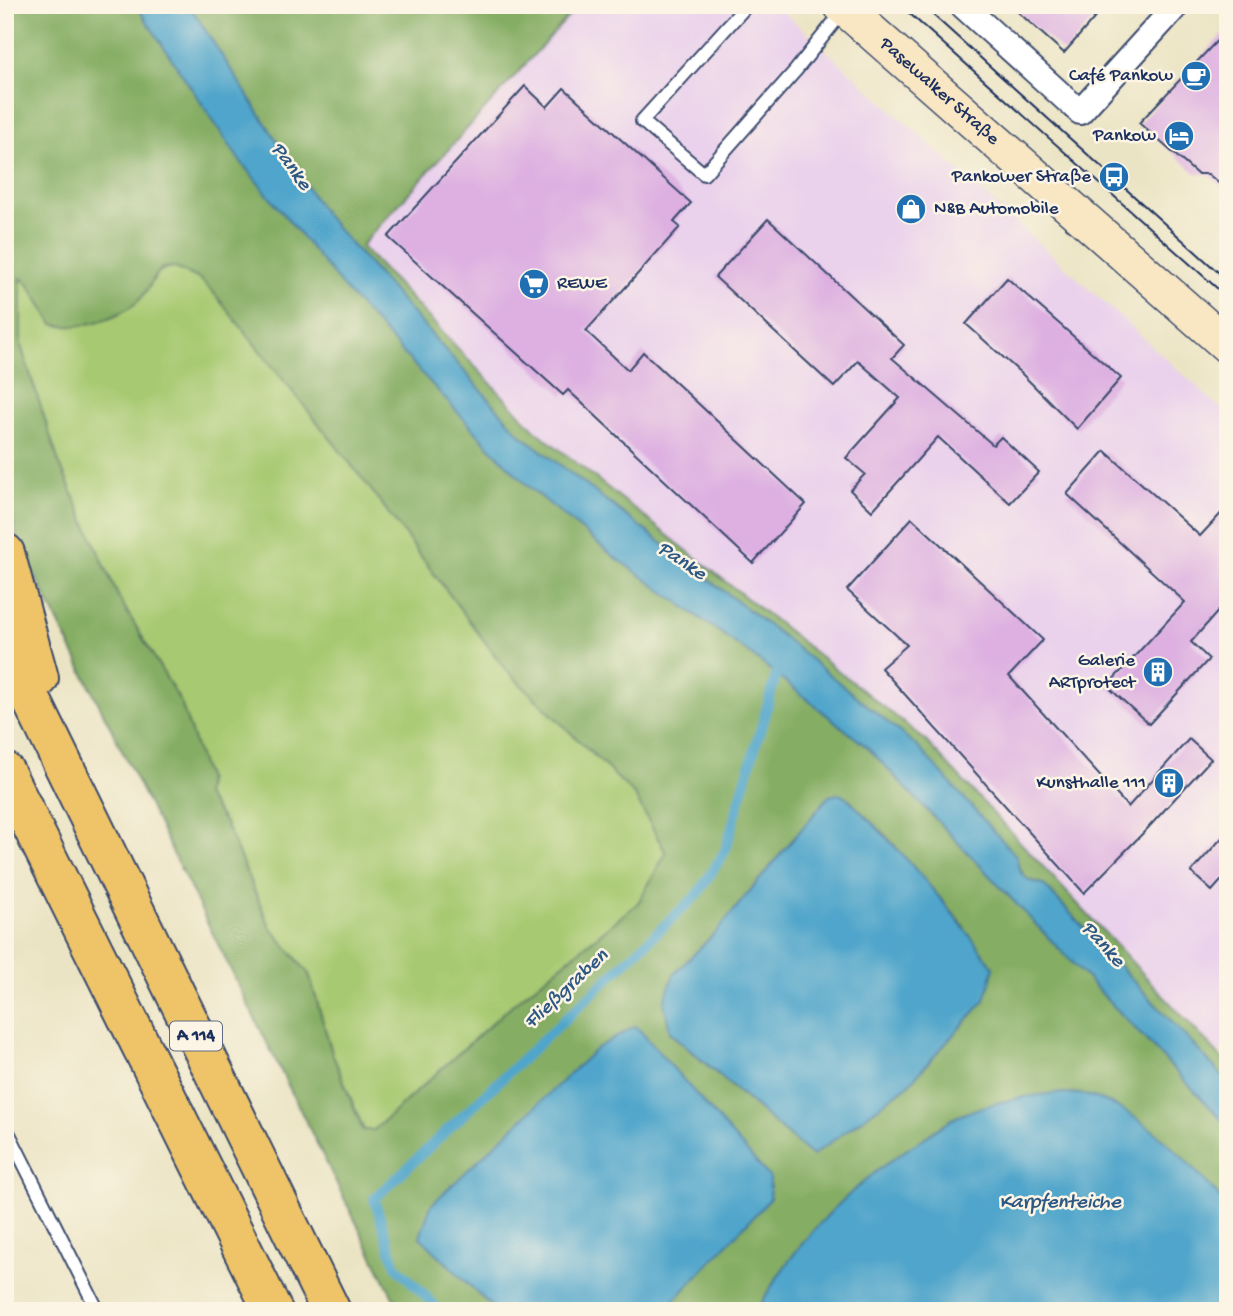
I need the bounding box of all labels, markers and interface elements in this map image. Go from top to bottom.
street label: Pasewalker Straße [874,32,1004,151]
cafe icon: Café Pankow [1179,59,1213,93]
place label: Café Pankow [1069,65,1173,88]
hotel icon: Pankow [1162,119,1196,153]
place label: Pankow [1092,125,1156,148]
water label: Panke [264,138,316,197]
bus stop icon: Pankower Straße [1097,160,1131,194]
place label: Pankower Straße [951,166,1091,189]
shop icon: N&B Automobile [894,192,928,226]
place label: N&B Automobile [934,198,1059,221]
supermarket icon: REWE [517,267,551,301]
place label: REWE [557,273,608,296]
water label: Panke [652,537,711,588]
place label: Galerie ARTprotect [1049,650,1137,695]
building icon: Galerie ARTprotect [1141,655,1175,689]
building icon: Kunsthalle 111 [1152,766,1186,800]
place label: Kunsthalle 111 [1036,772,1146,795]
water label: Panke [1075,917,1130,974]
water label: Fließgraben [520,944,615,1035]
road number: A 114 [170,1021,222,1050]
water label: Karpfenteiche [999,1191,1122,1216]

